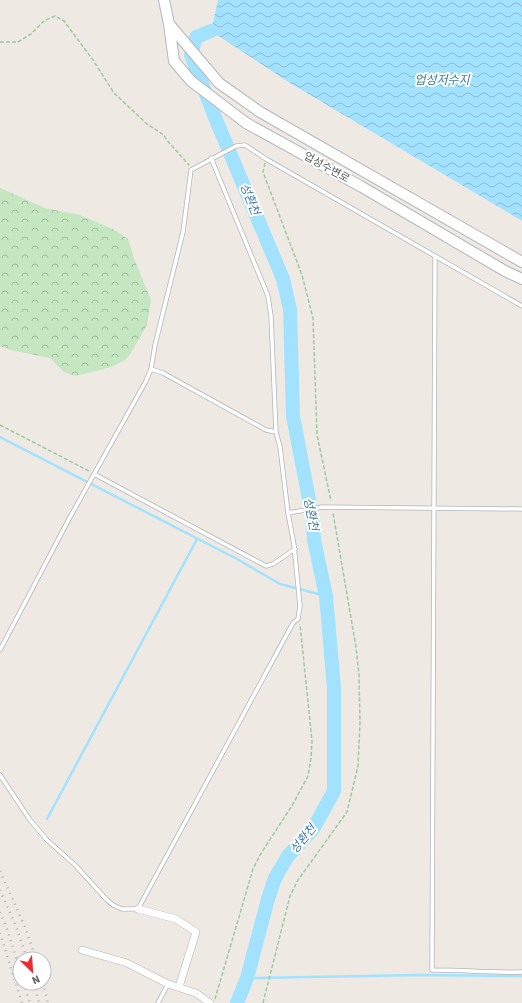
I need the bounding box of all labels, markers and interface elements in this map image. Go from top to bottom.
water label: 업성저수지 [414,72,471,89]
street label: 업성수변로 [301,149,353,186]
water label: 성환천 [235,181,264,220]
water label: 성환천 [299,496,322,534]
water label: 성환천 [286,820,322,857]
north arrow [12,951,52,991]
text: N [30,971,43,988]

